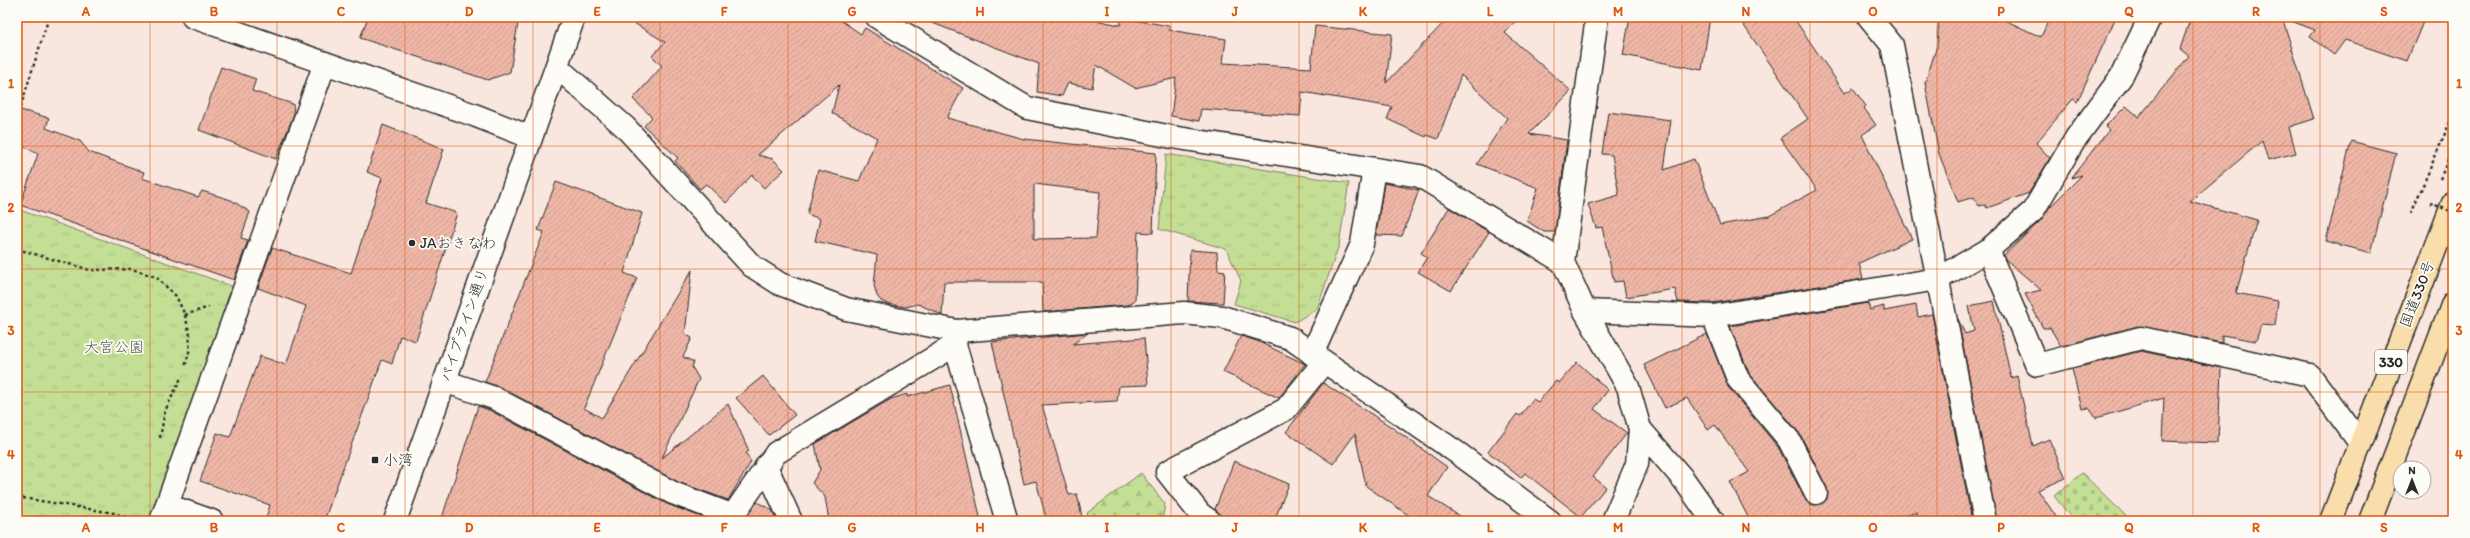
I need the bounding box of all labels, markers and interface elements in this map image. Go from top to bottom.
text: A [81,4,91,19]
text: B [210,4,219,19]
text: C [337,4,346,19]
text: D [465,4,474,19]
text: E [593,4,601,19]
text: F [721,4,728,19]
text: G [848,4,857,19]
text: H [976,4,985,19]
text: I [1105,4,1110,19]
text: J [1231,4,1239,19]
text: K [1359,4,1368,19]
text: L [1487,4,1494,19]
text: M [1613,4,1623,19]
text: N [1742,4,1751,19]
text: O [1868,4,1878,19]
text: P [1997,4,2005,19]
text: Q [2124,4,2134,19]
text: R [2252,4,2260,19]
text: S [2380,4,2388,19]
text: 1 [8,76,14,91]
text: 1 [2456,76,2462,91]
text: 2 [8,200,15,215]
text: 2 [2456,200,2463,215]
place label: JAおきなわ [420,234,497,252]
marker: JAおきなわ [407,238,417,248]
street label: 国道330号 [2396,258,2438,330]
street label: パイプライン通り [436,266,492,384]
text: 3 [7,323,15,338]
text: 3 [2455,323,2463,338]
park label: 大宮公園 [84,338,144,356]
road number: 330 [2375,350,2407,374]
text: 4 [7,447,15,462]
text: 4 [2455,447,2463,462]
place label: 小湾 [383,451,413,469]
marker: 小湾 [370,455,380,465]
north arrow [2392,460,2432,500]
text: N [2408,464,2416,477]
text: A [81,520,91,535]
text: B [210,520,219,535]
text: C [337,520,346,535]
text: D [465,520,474,535]
text: E [593,520,601,535]
text: F [721,520,728,535]
text: G [848,520,857,535]
text: H [976,520,985,535]
text: I [1105,520,1110,535]
text: J [1231,520,1239,535]
text: K [1359,520,1368,535]
text: L [1487,520,1494,535]
text: M [1613,520,1623,535]
text: N [1742,520,1751,535]
text: O [1868,520,1878,535]
text: P [1997,520,2005,535]
text: Q [2124,520,2134,535]
text: R [2252,520,2260,535]
text: S [2380,520,2388,535]

